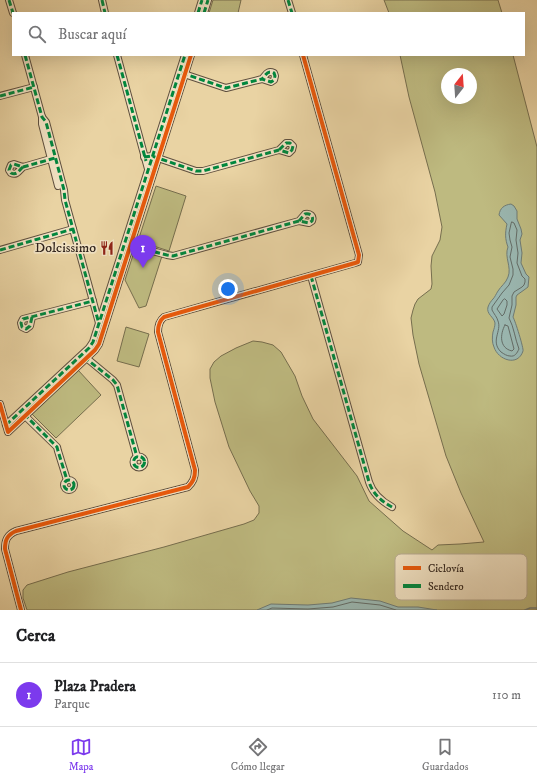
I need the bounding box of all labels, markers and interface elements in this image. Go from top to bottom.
search box [12,12,525,56]
icon: search [26,23,48,45]
text: Buscar aquí [58,25,126,44]
north arrow [441,68,477,104]
pin: 1 [130,235,156,268]
place label: Dolcissimo [35,239,96,257]
restaurant icon: Dolcissimo [99,240,115,256]
your location [218,279,238,299]
legend [395,554,527,600]
text: Ciclovía [428,562,464,576]
text: Sendero [428,580,464,594]
text: Cerca [16,625,55,647]
text: Plaza Pradera [54,677,136,696]
text: 1 [27,687,31,703]
text: 110 m [492,687,521,703]
text: Parque [54,696,90,712]
tab: Mapa [69,736,94,774]
tab: Cómo llegar [231,736,285,774]
tab: Guardados [422,736,468,774]

